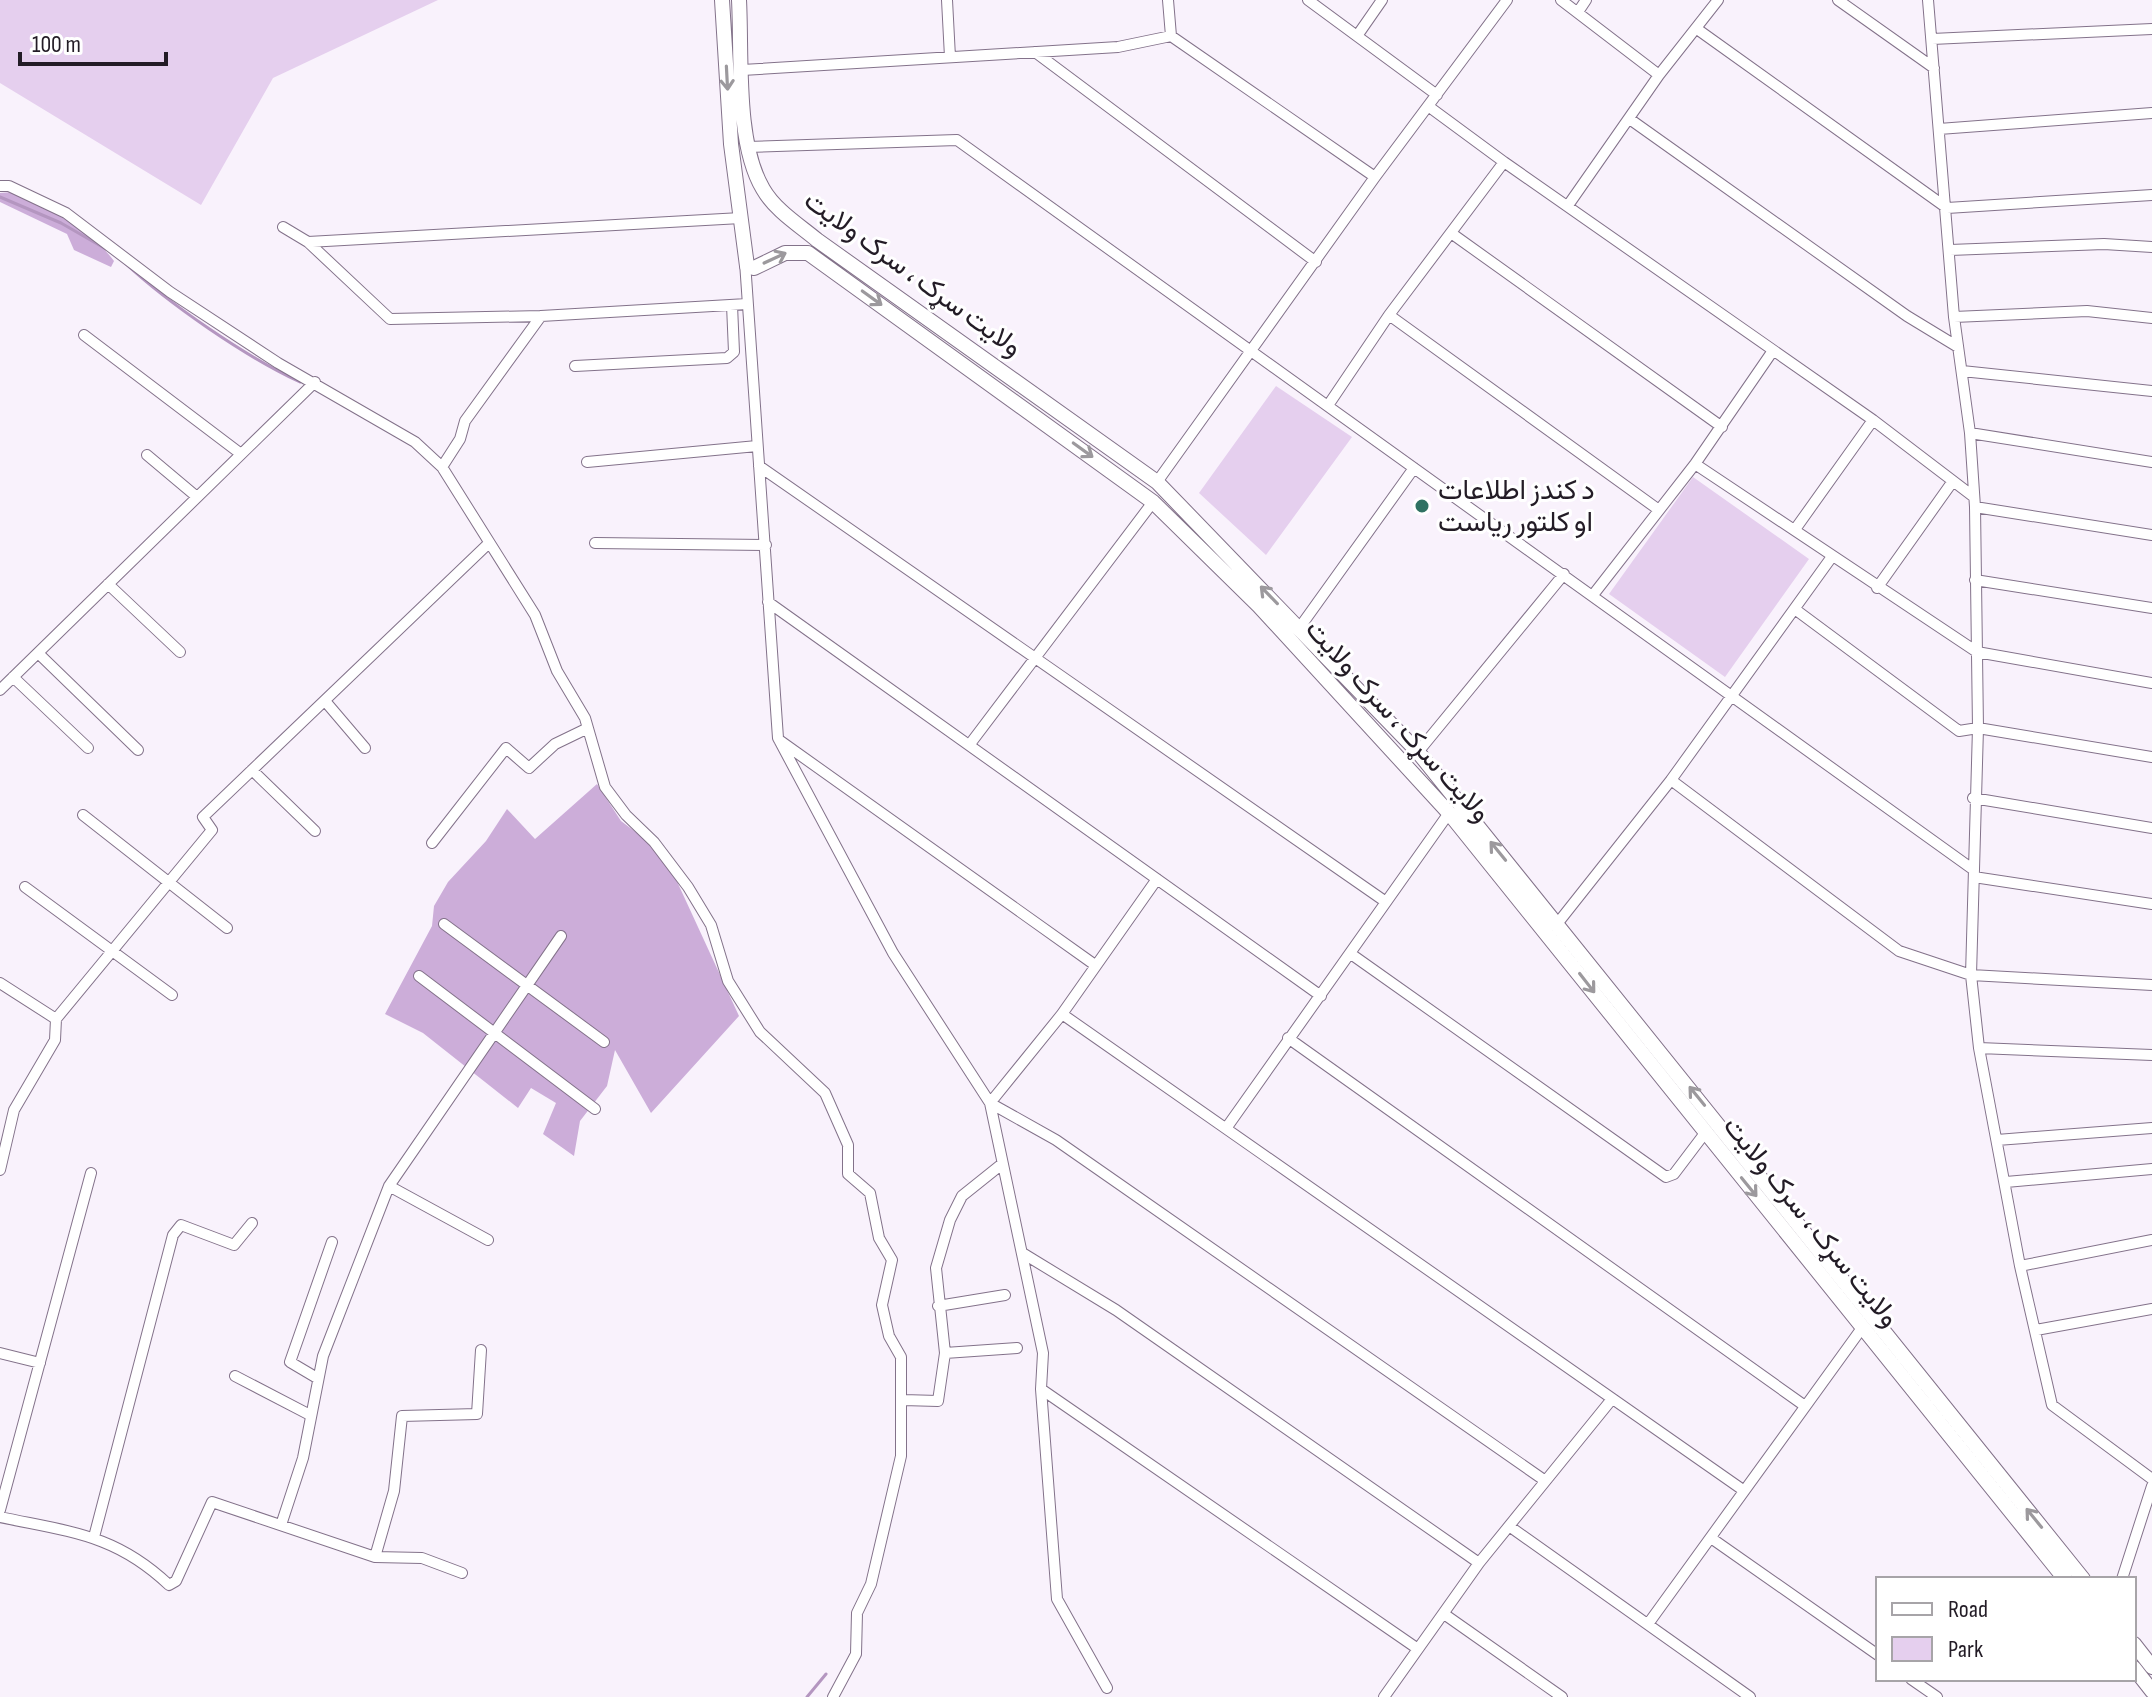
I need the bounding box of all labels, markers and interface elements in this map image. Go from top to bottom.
scale bar [20,16,166,66]
text: 100 m [32,30,81,59]
one-way arrow [720,64,735,91]
street label: ولایت سړک ، سرک ولایت [796,184,1028,366]
one-way arrow [762,250,786,265]
one-way arrow [860,290,882,306]
one-way arrow [1072,441,1093,458]
place label: د کندز اطلاعات او کلتور ریاست [1438,474,1595,539]
marker: د کندز اطلاعات او کلتور ریاست [1413,497,1431,515]
one-way arrow [1260,586,1279,605]
street label: ولایت سړک ، سرک ولایت [1297,613,1498,830]
one-way arrow [1489,841,1507,862]
one-way arrow [1579,972,1596,993]
one-way arrow [1688,1087,1706,1107]
street label: ولایت سړک ، سرک ولایت [1714,1110,1906,1335]
one-way arrow [1740,1176,1757,1197]
one-way arrow [2026,1508,2043,1529]
legend [1876,1577,2136,1681]
text: Road [1948,1595,1988,1624]
text: Park [1948,1635,1983,1664]

